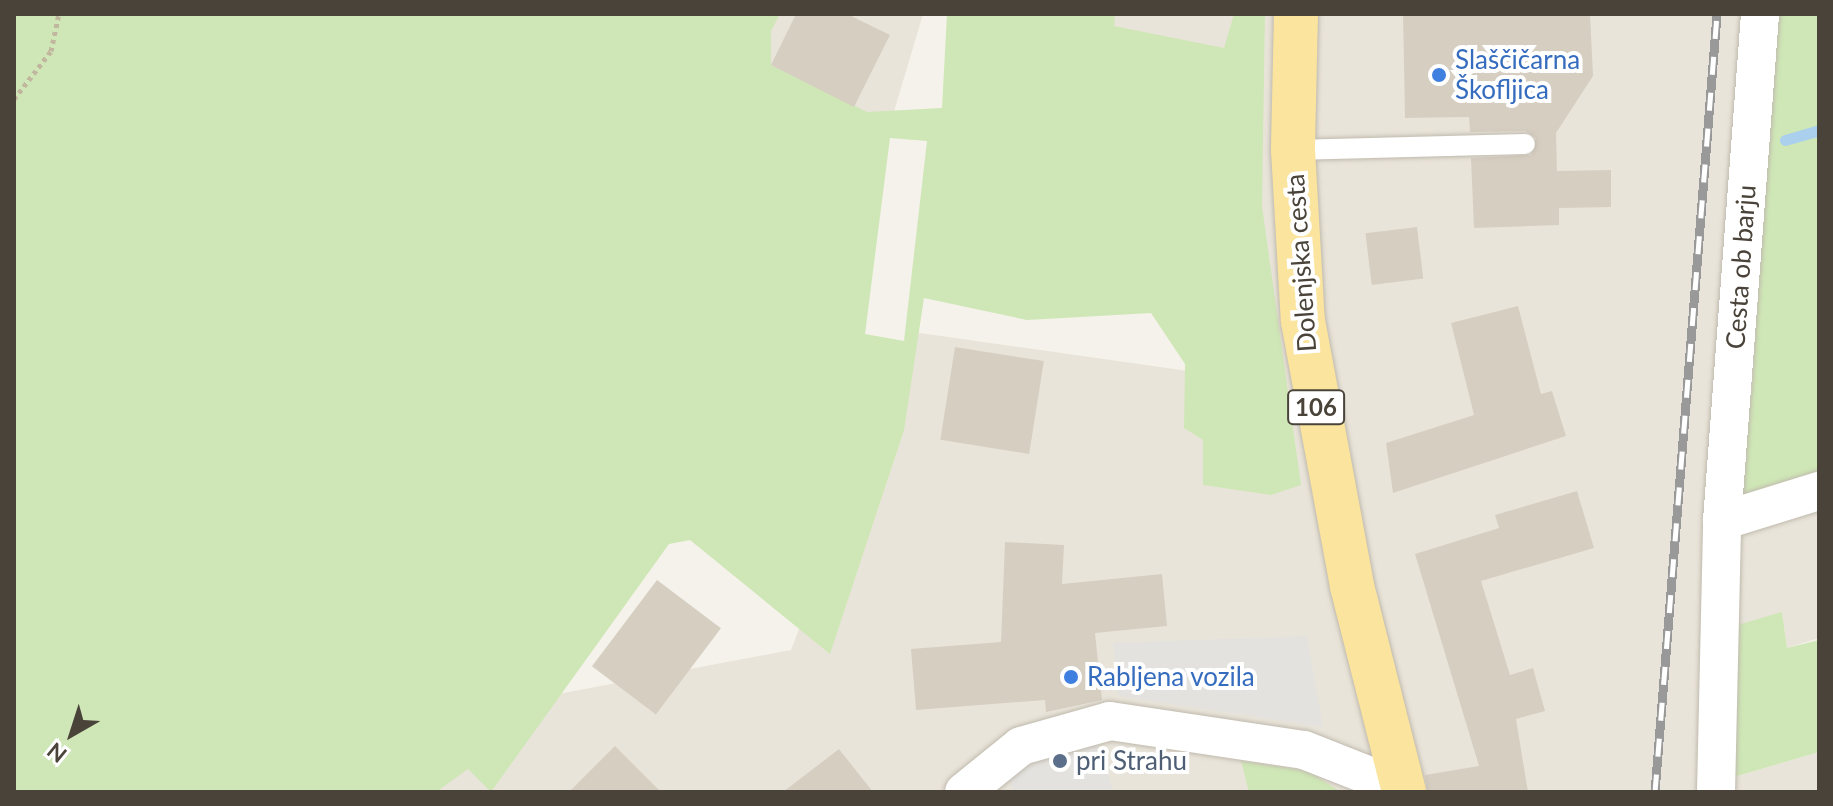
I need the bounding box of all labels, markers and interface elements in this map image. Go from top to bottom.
place label: Slaščičarna Škofljica [1455,44,1580,106]
marker: Slaščičarna Škofljica [1430,66,1448,84]
street label: Dolenjska cesta [1279,173,1323,353]
street label: Cesta ob barju [1720,184,1762,350]
road number: 106 [1286,387,1346,427]
place label: Rabljena vozila [1087,661,1255,693]
marker: Rabljena vozila [1062,668,1080,686]
north arrow [32,694,112,774]
text: N [42,737,72,769]
place label: pri Strahu [1076,745,1187,777]
marker: pri Strahu [1051,752,1069,770]

